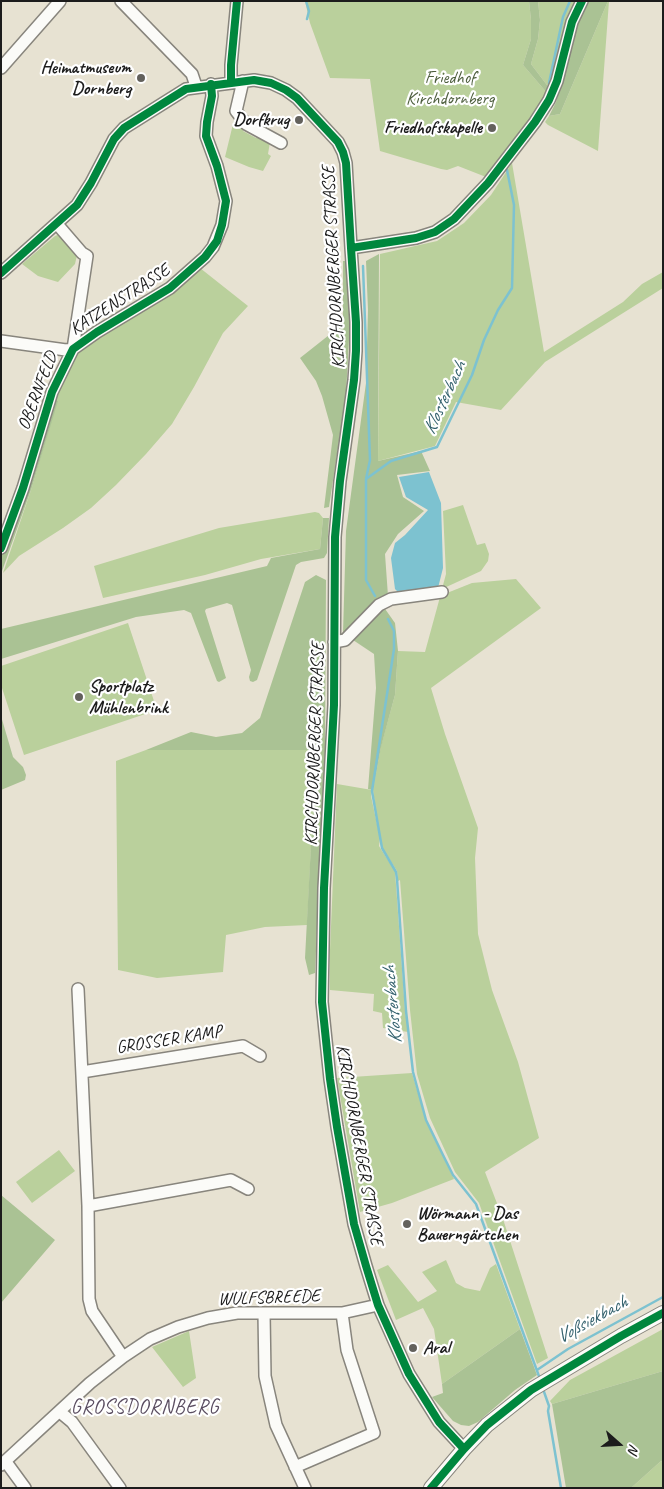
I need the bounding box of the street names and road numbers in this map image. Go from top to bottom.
street label: KIRCHDORNBERGER STRASSE [318,165,350,369]
street label: KATZENSTRASSE [66,260,174,340]
street label: OBERNFELD [13,349,63,433]
street label: KIRCHDORNBERGER STRASSE [301,642,329,846]
street label: GROSSER KAMP [115,1021,223,1059]
street label: KIRCHDORNBERGER STRASSE [331,1043,387,1247]
street label: WULFSBREEDE [218,1285,320,1311]

